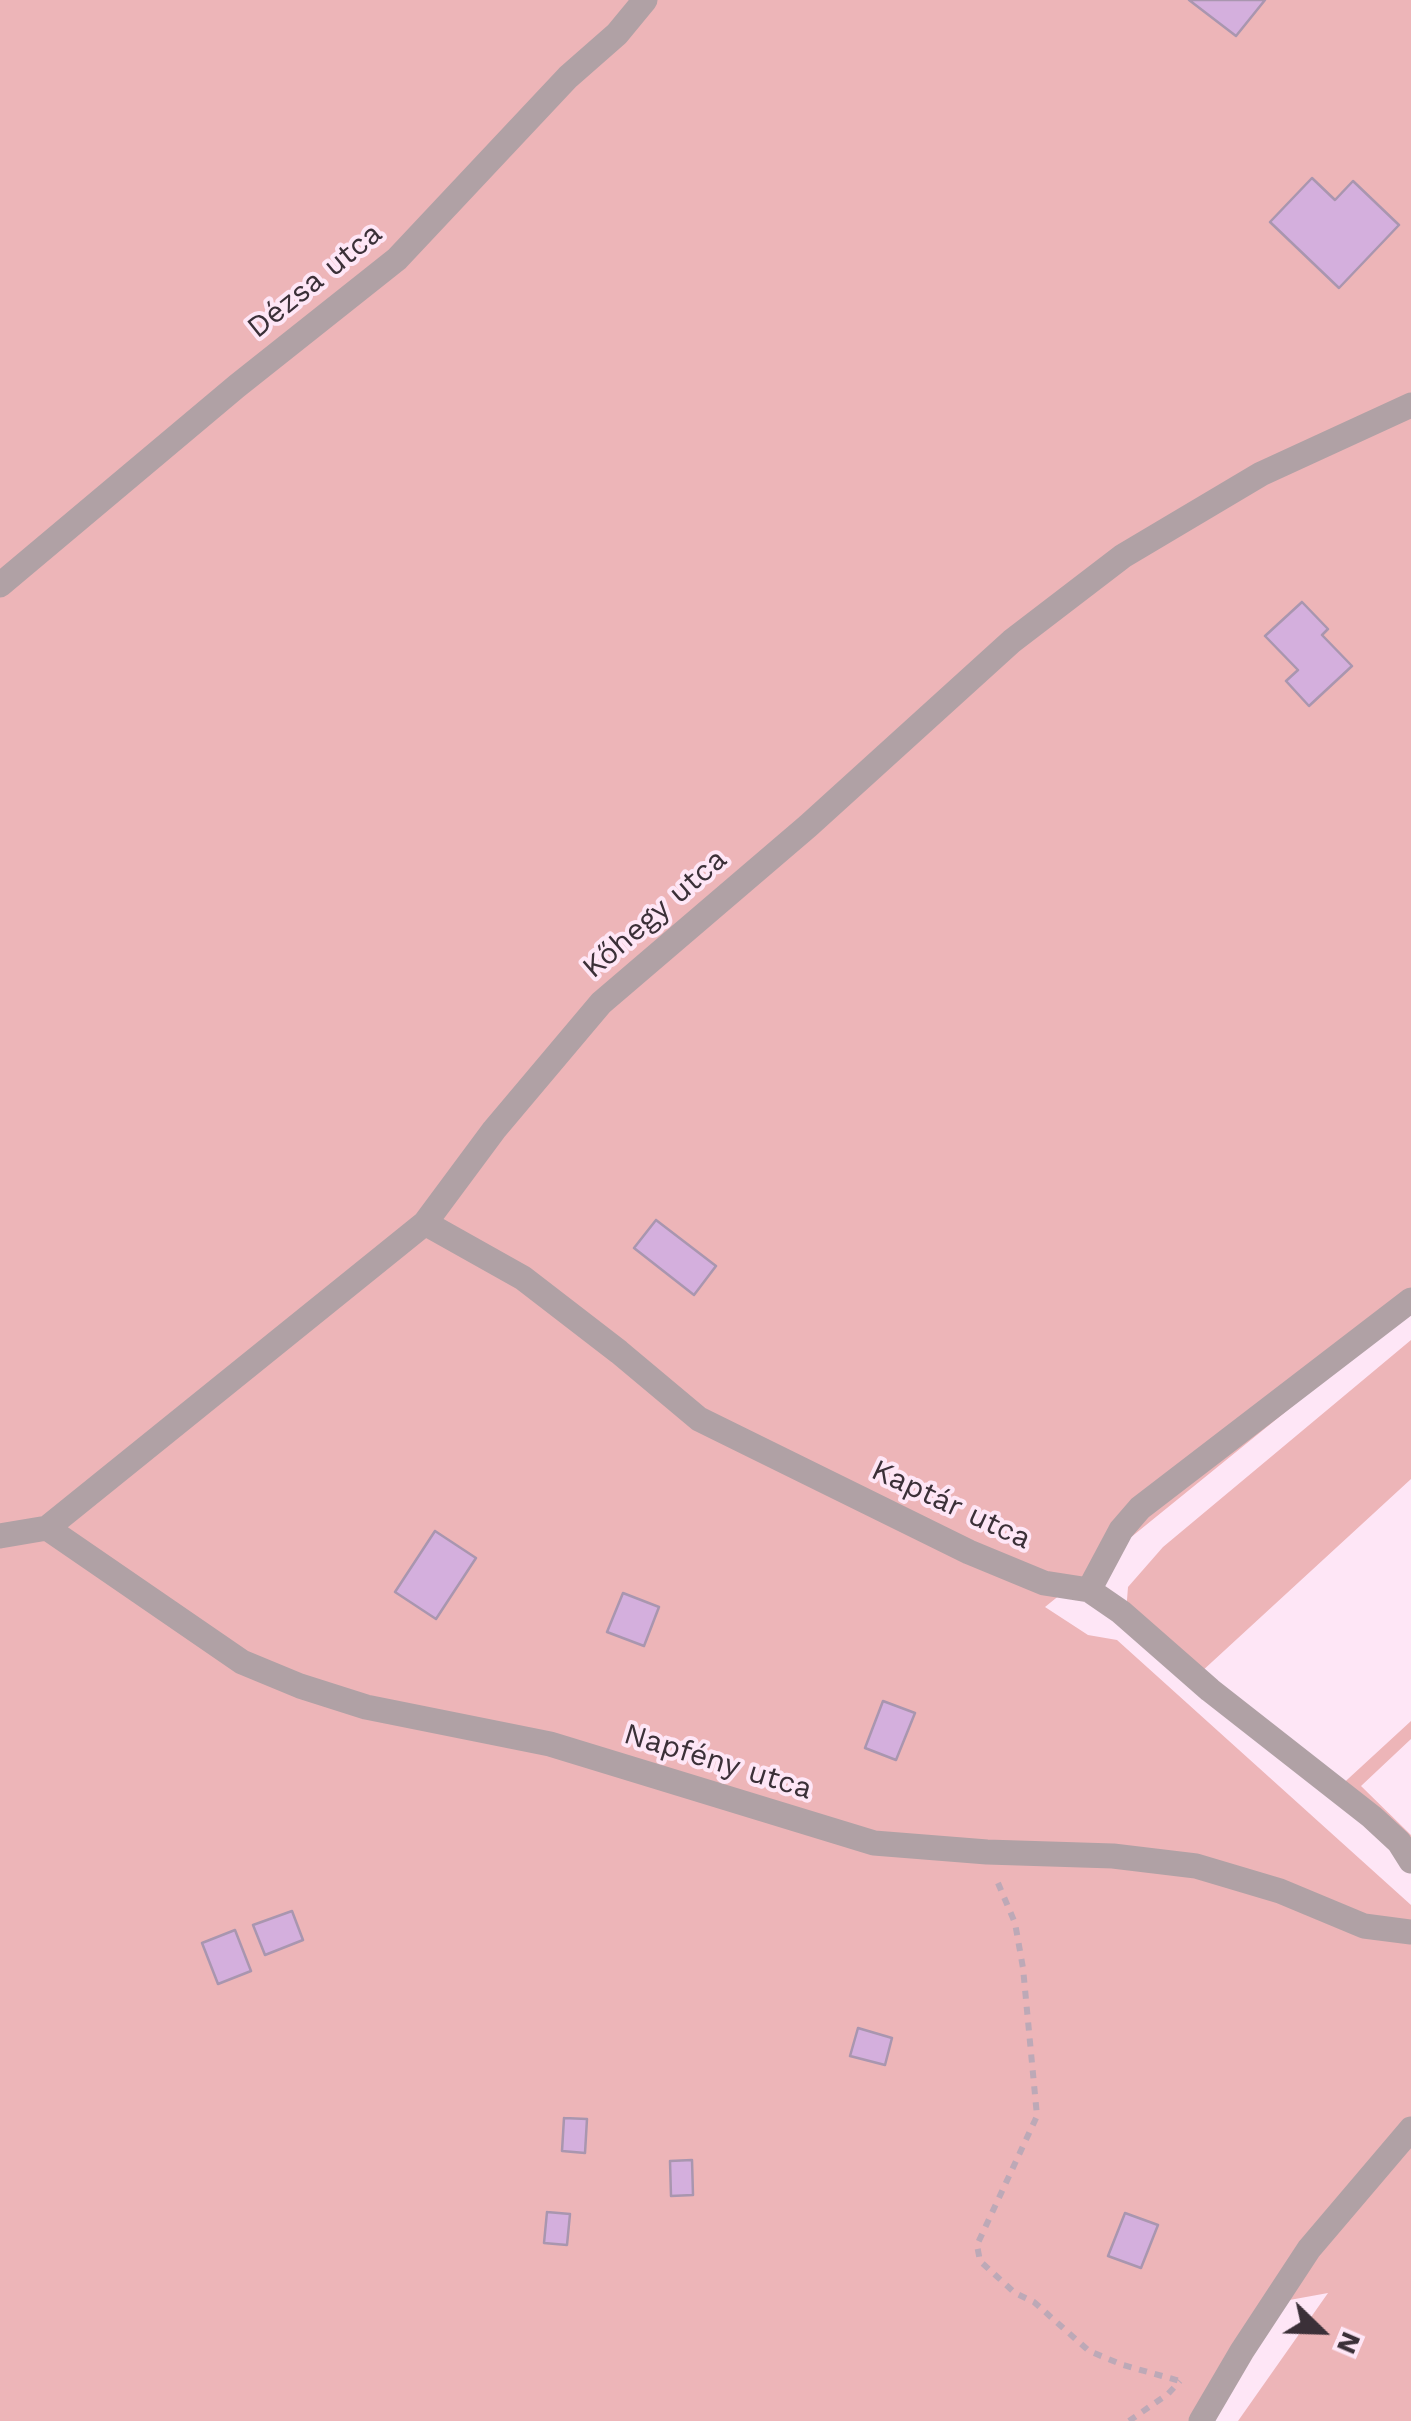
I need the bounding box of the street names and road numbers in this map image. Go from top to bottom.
street label: Dézsa utca [240,216,390,346]
street label: Kőhegy utca [576,842,734,986]
street label: Kaptár utca [866,1452,1036,1558]
street label: Napfény utca [620,1716,816,1808]

